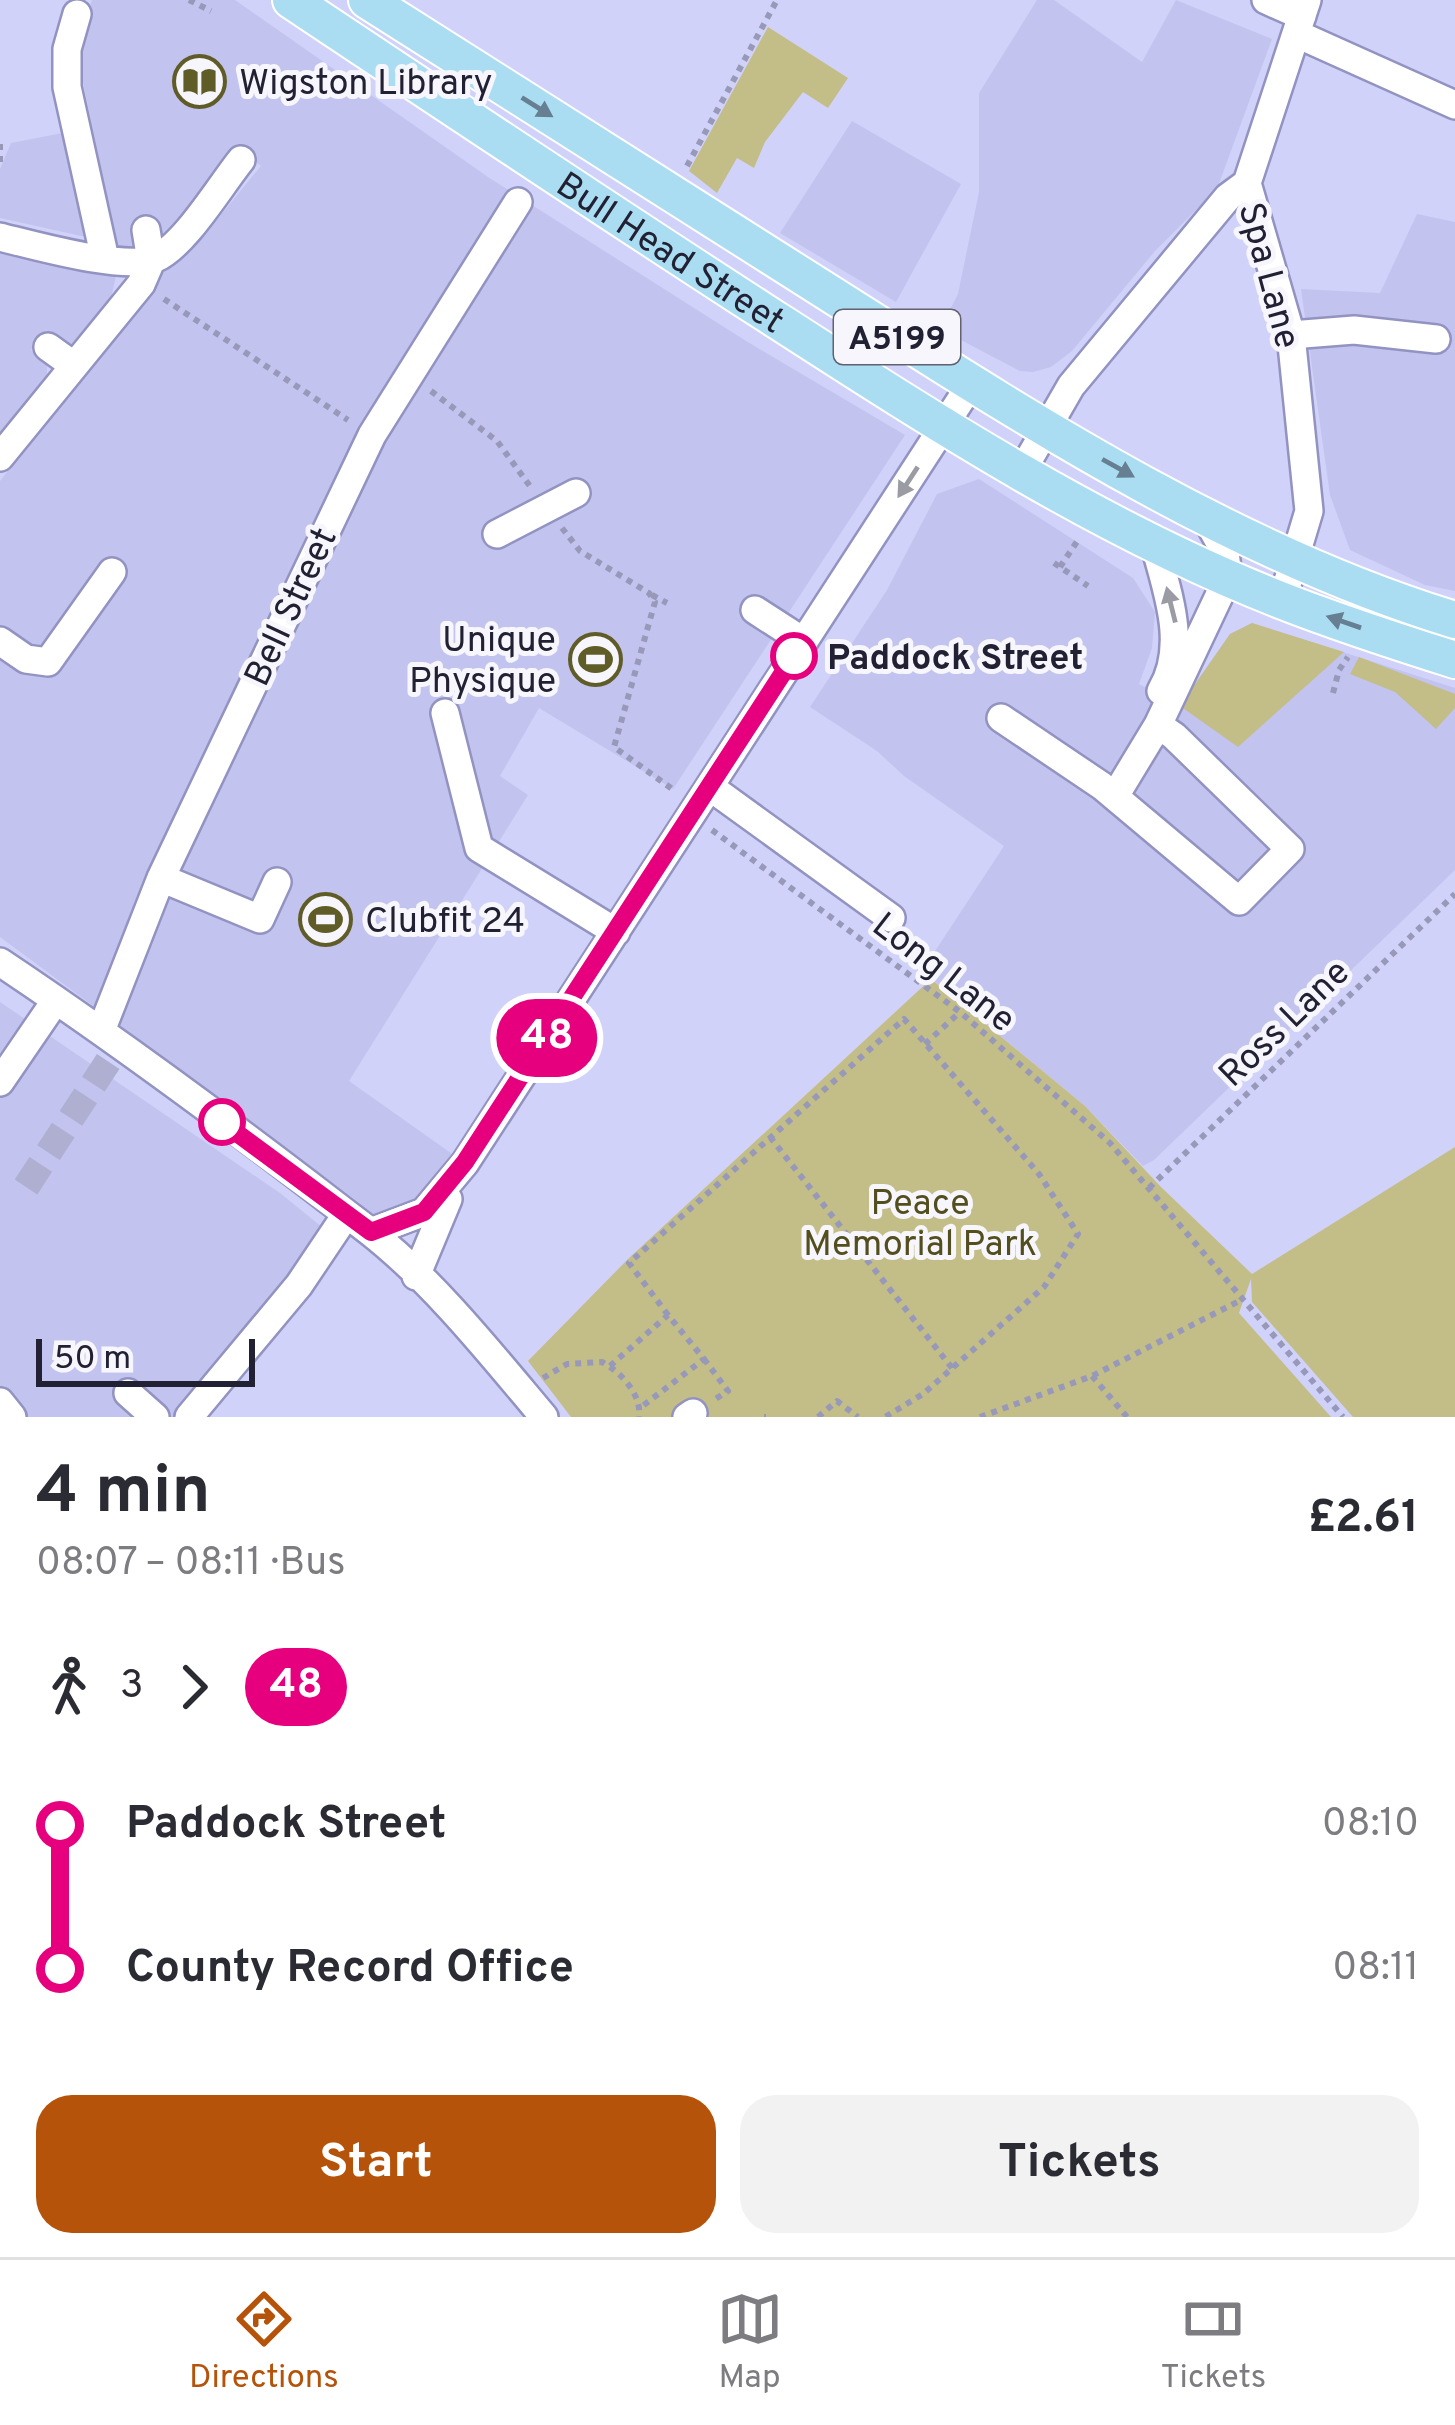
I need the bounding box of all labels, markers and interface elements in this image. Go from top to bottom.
library icon: Wigston Library [172,53,228,109]
place label: Wigston Library [239,62,492,108]
one-way arrow [521,96,554,118]
street label: Bull Head Street [546,164,792,346]
street label: Spa Lane [1226,198,1309,354]
road number: A5199 [834,310,960,364]
one-way arrow [1101,457,1136,478]
one-way arrow [897,465,919,498]
street label: Bell Street [236,521,349,694]
one-way arrow [1160,585,1179,623]
one-way arrow [1326,612,1362,630]
place label: Unique Physique [409,619,556,706]
sports icon: Unique Physique [567,631,623,687]
marker: Paddock Street [772,634,816,678]
place label: Paddock Street [827,637,1083,683]
sports icon: Clubfit 24 [298,891,354,947]
place label: Clubfit 24 [365,900,525,946]
street label: Long Lane [862,904,1023,1044]
street label: Ross Lane [1211,951,1361,1099]
line badge: 48 [493,999,601,1077]
text: 48 [520,1011,574,1064]
unlabelled marker [200,1100,244,1144]
park label: Peace Memorial Park [803,1182,1037,1269]
scale bar [36,1333,255,1386]
text: 50 m [54,1339,131,1381]
text: 4 min [36,1453,210,1536]
text: £2.61 [1308,1491,1419,1548]
text: 08:07 – 08:11 · Bus [36,1540,345,1589]
icon: walk [36,1654,102,1720]
icon: forward [161,1654,227,1720]
text: 48 [269,1660,323,1713]
text: 3 [120,1663,143,1712]
text: Paddock Street [126,1797,446,1854]
text: 08:10 [1322,1801,1419,1850]
text: County Record Office [126,1941,574,1998]
text: 08:11 [1332,1945,1419,1994]
button: Start [36,2095,716,2233]
button: Tickets [740,2095,1419,2233]
tab: Directions [189,2286,339,2400]
tab: Map [717,2286,783,2400]
tab: Tickets [1160,2286,1266,2400]

